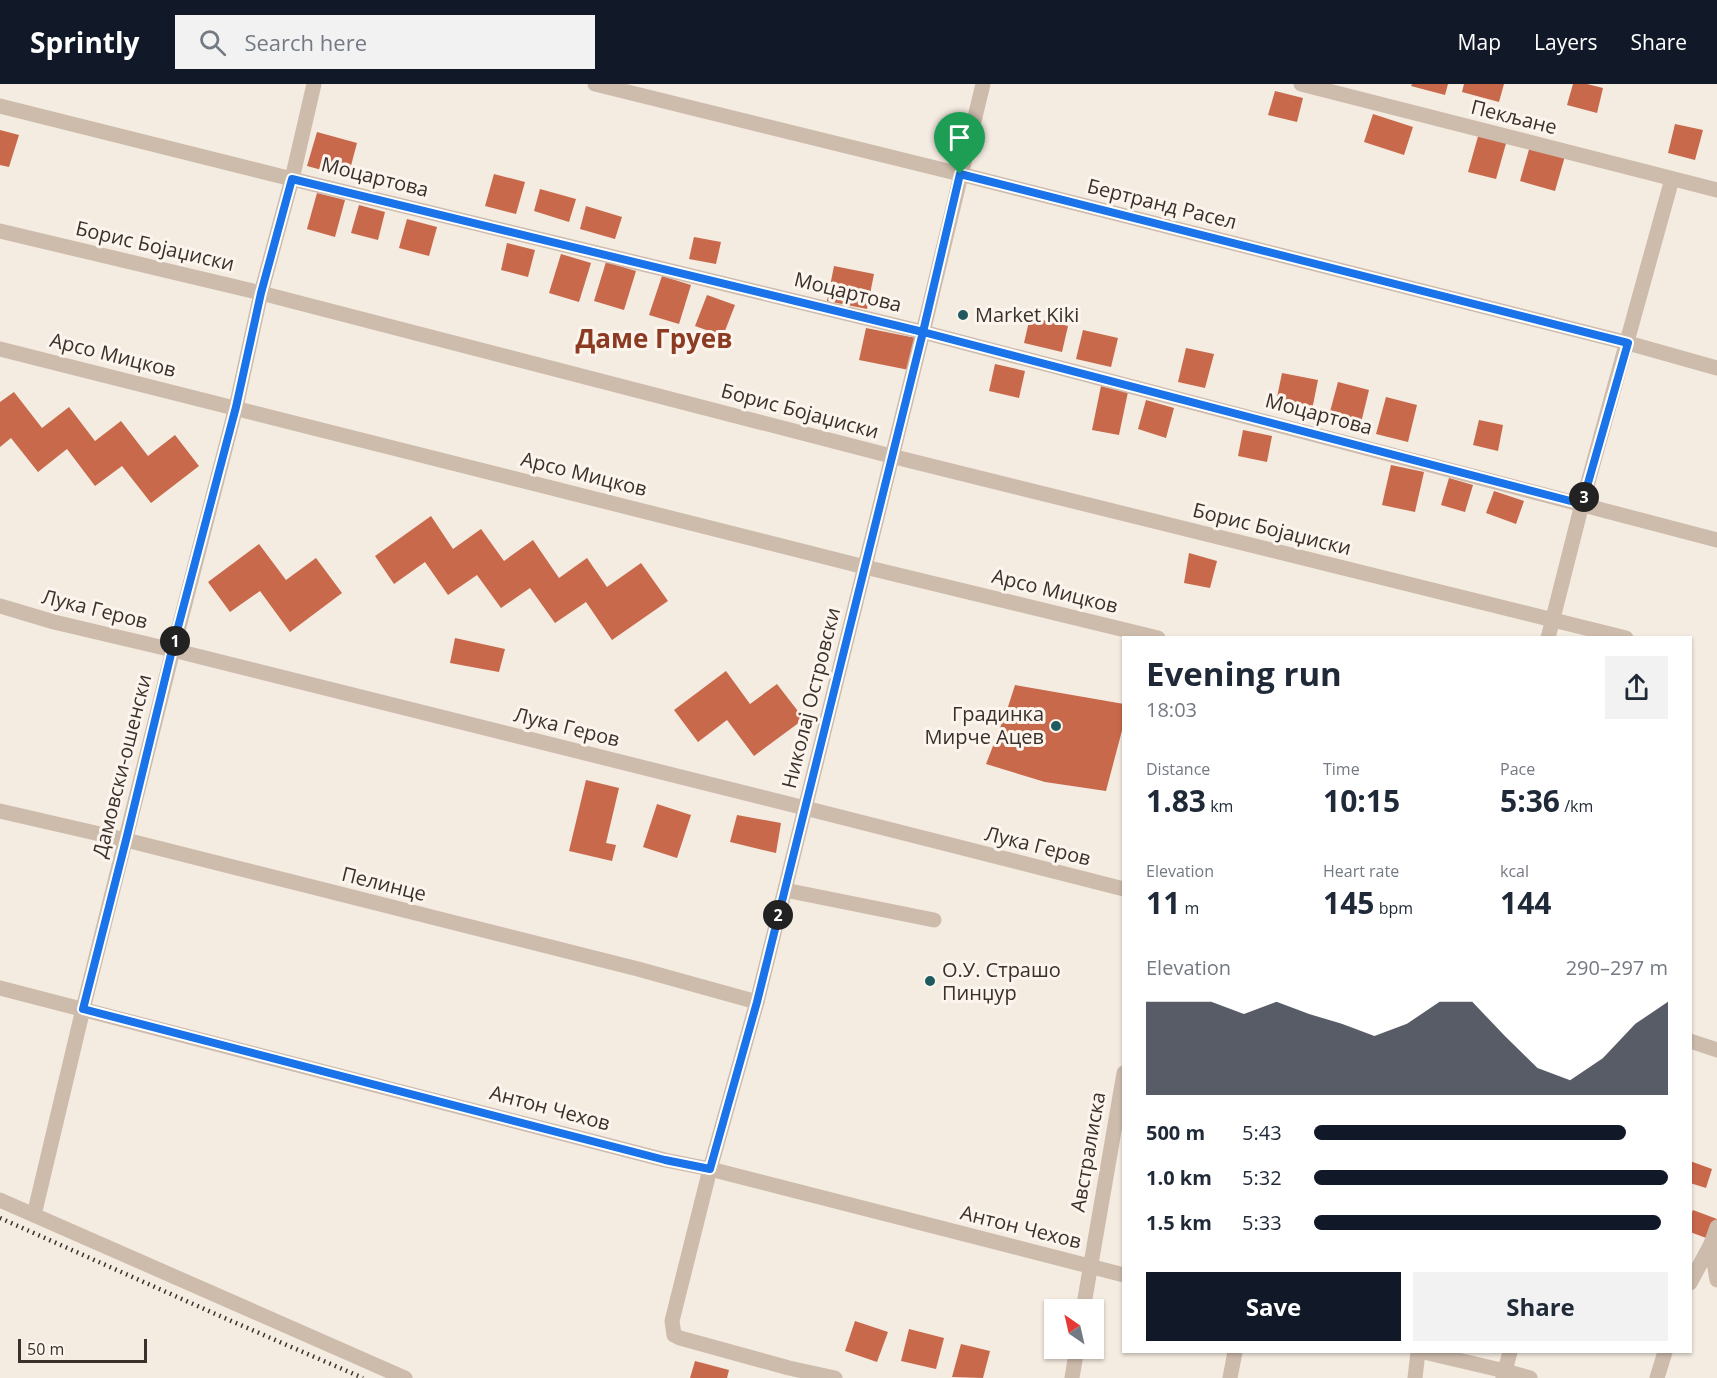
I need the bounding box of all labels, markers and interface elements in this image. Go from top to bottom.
search box [175,15,595,69]
text: Sprintly [30,23,139,61]
icon: search [196,26,229,59]
text: Search here [244,27,367,57]
text: Map [1458,28,1501,56]
text: Layers [1534,28,1598,56]
text: Share [1631,28,1687,56]
street label: Пекљане [1468,93,1560,140]
pin [934,112,985,174]
icon: arrive [943,121,976,154]
street label: Моцартова [319,150,432,203]
street label: Бертранд Расел [1085,172,1240,235]
street label: Борис Бојаџиски [73,214,237,277]
street label: Моцартова [792,265,905,318]
place label: Market Kiki [975,301,1079,328]
marker: Market Kiki [956,308,970,322]
district label: Даме Груев [575,320,733,356]
street label: Арсо Мицков [47,326,179,383]
street label: Борис Бојаџиски [718,376,882,445]
street label: Моцартова [1263,386,1376,441]
street label: Арсо Мицков [518,445,650,502]
pin: 3 [1569,482,1599,512]
text: 3 [1579,486,1589,508]
street label: Борис Бојаџиски [1190,496,1354,561]
street label: Арсо Мицков [989,562,1121,619]
street label: Лука Геров [39,582,151,635]
street label: Николај Островски [775,605,846,791]
pin: 1 [160,626,190,656]
text: 1 [170,630,180,652]
text: Evening run [1146,651,1342,696]
button: share [1605,656,1668,719]
street label: Дамовски-ошенски [86,671,157,861]
text: 18:03 [1146,696,1197,723]
street label: Лука Геров [511,700,623,753]
place label: Градинка Мирче Ацев [925,700,1044,750]
marker: Градинка Мирче Ацев [1049,719,1063,733]
text: Distance [1146,758,1210,780]
text: Time [1323,758,1360,780]
text: Pace [1500,758,1535,780]
text: 1.83 [1146,780,1206,821]
text: 10:15 [1323,780,1400,821]
text: 5:36 [1500,780,1560,821]
text: km [1206,795,1233,817]
text: /km [1560,795,1593,817]
street label: Лука Геров [982,819,1094,872]
street label: Пелинце [339,860,429,907]
text: Elevation [1146,860,1214,882]
text: Heart rate [1323,860,1399,882]
text: kcal [1500,860,1529,882]
text: 11 [1146,882,1180,923]
text: 145 [1323,882,1374,923]
text: 144 [1500,882,1551,923]
text: m [1180,897,1199,919]
text: bpm [1374,897,1413,919]
pin: 2 [763,900,793,930]
text: 2 [773,904,783,926]
text: Elevation [1146,954,1231,981]
text: 290–297 m [1566,954,1668,981]
place label: О.У. Страшо Пинџур [942,956,1061,1006]
marker: О.У. Страшо Пинџур [923,974,937,988]
street label: Антон Чехов [487,1078,613,1137]
street label: Австралиска [1064,1090,1111,1214]
text: 500 m [1146,1119,1205,1146]
text: 5:43 [1242,1119,1282,1146]
text: 1.0 km [1146,1164,1212,1191]
text: 5:32 [1242,1164,1282,1191]
street label: Антон Чехов [958,1198,1084,1255]
text: 1.5 km [1146,1209,1212,1236]
text: 5:33 [1242,1209,1282,1236]
button: Save [1146,1272,1401,1341]
button: Share [1413,1272,1668,1341]
north arrow [1044,1299,1104,1359]
map controls [1044,1299,1104,1359]
scale bar [18,1336,147,1364]
text: 50 m [27,1338,64,1360]

